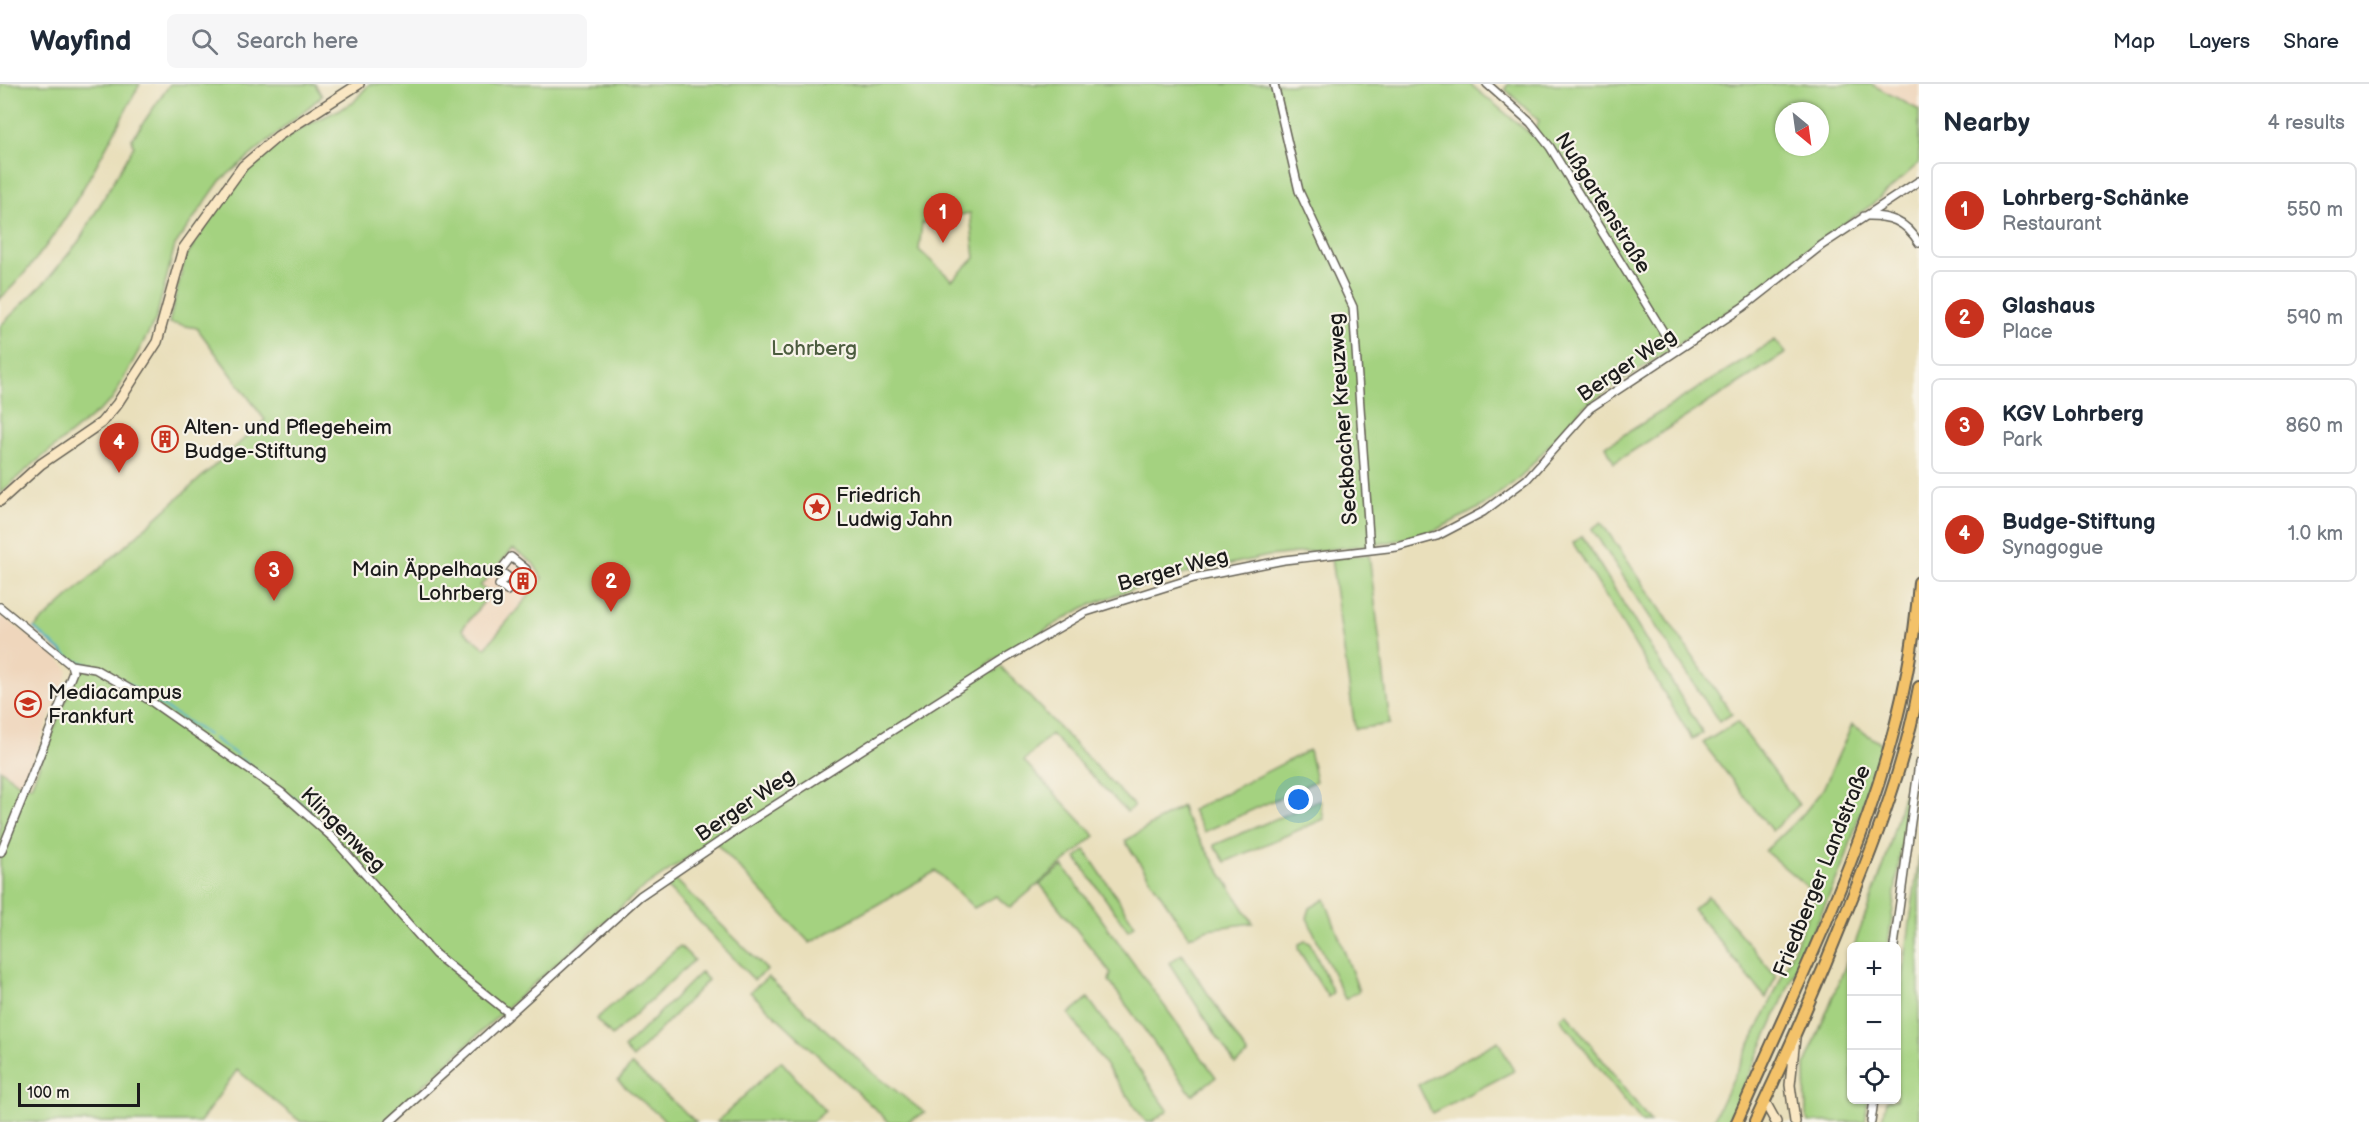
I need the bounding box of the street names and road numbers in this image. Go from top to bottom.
street label: Nußgartenstraße [1550,128,1656,278]
street label: Seckbacher Kreuzweg [1323,312,1363,526]
street label: Berger Weg [1573,323,1681,407]
street label: Berger Weg [1115,543,1231,597]
street label: Friedberger Landstraße [1768,762,1876,980]
street label: Berger Weg [691,763,799,847]
street label: Klingenweg [295,782,391,878]

